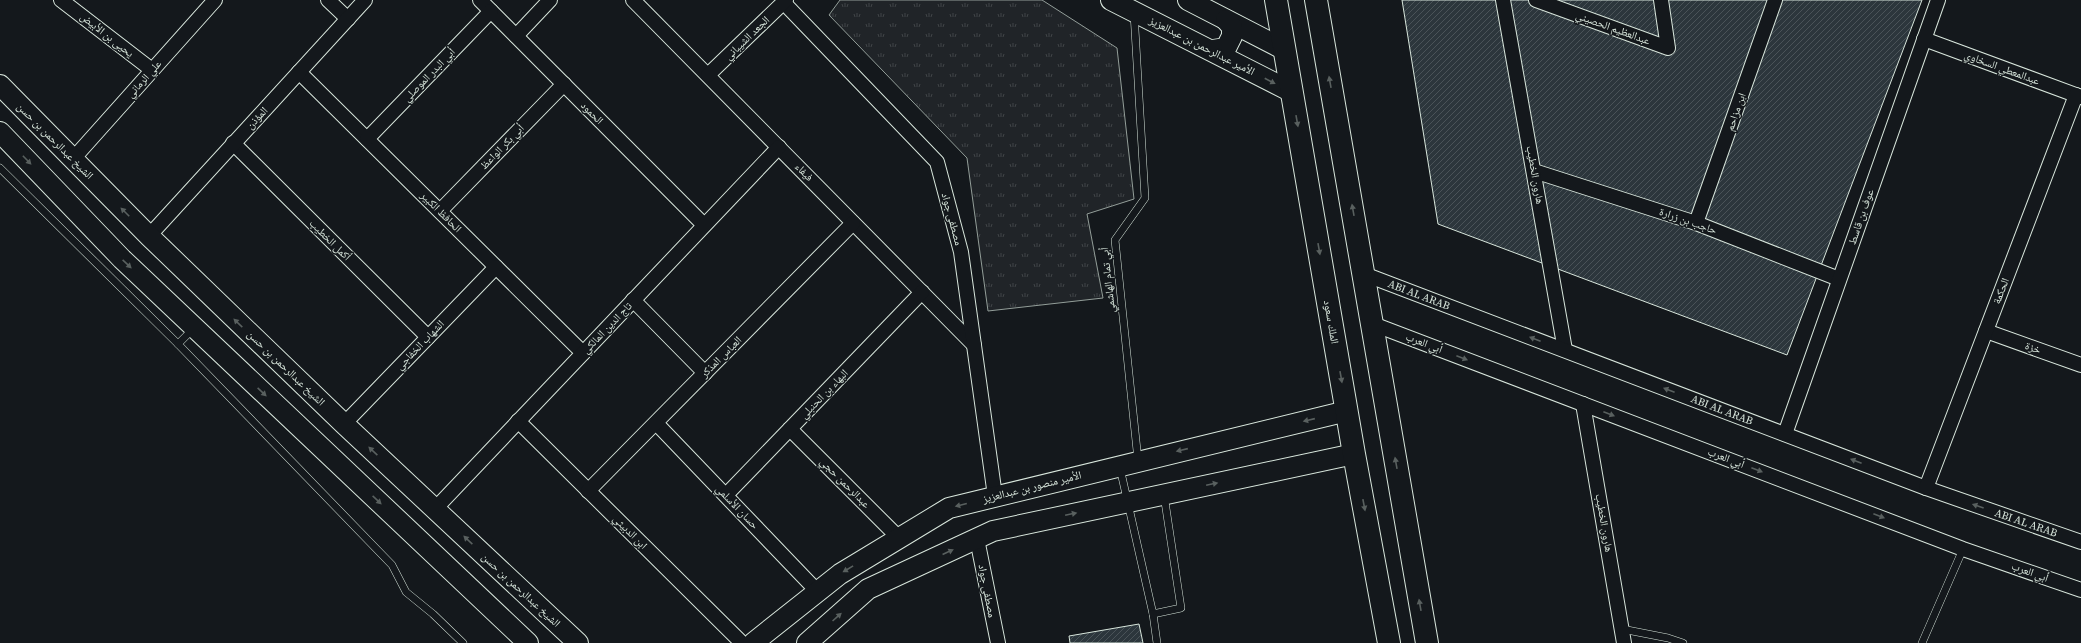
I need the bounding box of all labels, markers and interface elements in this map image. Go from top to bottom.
street label: عبدالعظيم الحصيني [1573,8,1653,49]
street label: يحيى بن الأبيض [77,9,138,61]
street label: الأمير عبدالرحمن بن عبدالعزيز [1146,12,1257,79]
street label: الجعد الشيباني [721,13,773,64]
street label: أبي البدر الموصلي [399,45,459,106]
street label: عبدالمعطي السخاوي [1962,47,2042,90]
street label: علي الرماني [123,57,166,102]
one-way arrow [1327,76,1333,88]
one-way arrow [1265,78,1276,84]
street label: ابن مزاحم [1722,91,1750,133]
street label: الحمود [577,98,607,128]
street label: الشيخ عبدالرحمن بن حسن [13,99,97,183]
street label: المؤذن [243,104,271,132]
one-way arrow [1294,115,1300,127]
street label: أبي بكر الواعظ [477,121,528,173]
street label: هارون الخطيب [1522,145,1548,206]
one-way arrow [22,155,32,165]
street label: فيفاء [791,159,817,185]
street label: الحافظ الكبير [416,187,465,236]
street label: عوف بن قاسط [1845,187,1878,247]
street label: مصطفى جواد [938,191,966,247]
one-way arrow [1350,204,1356,216]
street label: حاجب بن زرارة [1657,204,1719,238]
one-way arrow [120,207,130,217]
street label: أكمل الخطيب [306,216,354,264]
one-way arrow [1316,243,1322,255]
street label: أبي تمام الهاشمي [1097,246,1120,314]
one-way arrow [122,259,132,269]
street label: ABI AL ARAB [1386,276,1452,314]
street label: الحكمة [1989,276,2013,306]
street label: تاج الدين المالكي [579,298,637,358]
street label: الملك سعود [1320,299,1342,345]
street label: الشهاب الخفاجي [392,317,448,374]
one-way arrow [233,318,244,327]
street label: الشيخ عبدالرحمن بن حسن [244,327,328,409]
street label: أبي العرب [1403,329,1445,358]
street label: العباس المذكر [696,333,745,382]
one-way arrow [1528,335,1540,341]
street label: خزة [2023,338,2043,358]
one-way arrow [1456,355,1468,361]
street label: البهاء بن الحنبلي [797,366,852,423]
one-way arrow [1338,371,1344,384]
one-way arrow [1663,386,1675,392]
one-way arrow [257,387,267,397]
street label: ABI AL ARAB [1689,391,1755,429]
one-way arrow [1604,411,1616,417]
one-way arrow [1303,418,1315,424]
street label: أبي العرب [1705,444,1747,473]
one-way arrow [368,446,378,456]
one-way arrow [1176,448,1188,454]
street label: عبدالرحمن حجي [816,454,874,512]
one-way arrow [1393,456,1399,469]
one-way arrow [1850,458,1862,464]
street label: الأمير منصور بن عبدالعزيز [980,467,1083,507]
one-way arrow [1751,468,1763,474]
one-way arrow [1206,480,1218,486]
street label: حسان الأسلمي [711,481,762,533]
street label: هارون الخطيب [1591,493,1617,554]
one-way arrow [372,496,382,505]
one-way arrow [1361,499,1367,512]
one-way arrow [955,502,967,508]
one-way arrow [1972,503,1984,509]
street label: ABI AL ARAB [1993,505,2059,541]
street label: ابن الدبيثي [609,511,651,553]
one-way arrow [1065,511,1077,517]
one-way arrow [1873,514,1885,520]
one-way arrow [463,535,473,545]
street label: الشيخ عبدالرحمن بن حسن [478,549,564,631]
one-way arrow [942,549,953,555]
street label: أبي العرب [2009,558,2051,586]
street label: مصطفى جواد [974,563,1000,619]
one-way arrow [842,565,854,572]
one-way arrow [1417,598,1423,611]
one-way arrow [832,613,841,622]

